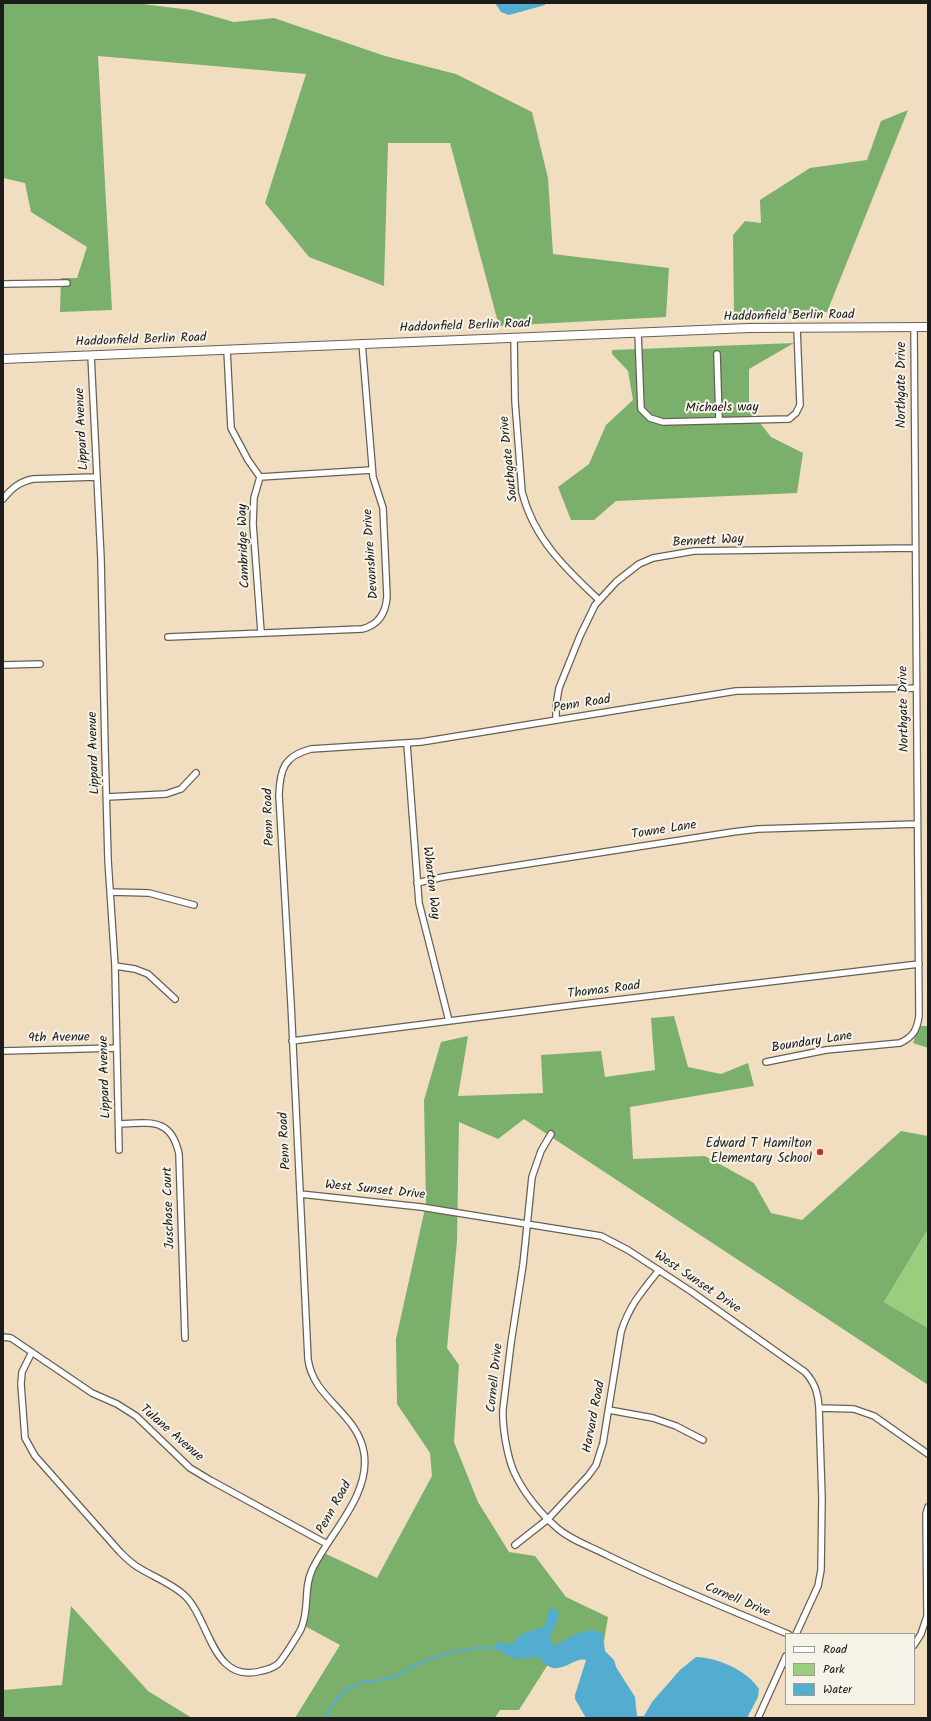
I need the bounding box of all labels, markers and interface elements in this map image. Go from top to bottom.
street label: Haddonfield Berlin Road [723,308,855,326]
street label: Haddonfield Berlin Road [399,317,531,337]
street label: Haddonfield Berlin Road [75,331,207,351]
street label: Northgate Drive [895,342,911,428]
street label: Lippard Avenue [73,387,93,471]
street label: Michaels way [685,401,759,417]
street label: Southgate Drive [498,415,522,503]
street label: Cambridge Way [236,503,254,589]
street label: Devonshire Drive [361,508,383,600]
street label: Bennett Way [672,532,744,552]
street label: Northgate Drive [896,666,914,752]
street label: Penn Road [552,693,612,717]
street label: Lippard Avenue [86,711,104,795]
street label: Penn Road [261,788,279,846]
street label: Towne Lane [630,818,698,844]
street label: Wharton Way [418,846,442,920]
street label: Thomas Road [567,979,641,1003]
street label: Boundary Lane [771,1029,853,1057]
street label: 9th Avenue [28,1031,90,1047]
street label: Lippard Avenue [97,1035,115,1119]
street label: Penn Road [277,1112,295,1170]
place label: Edward T Hamilton Elementary School [706,1137,812,1168]
marker: Edward T Hamilton Elementary School [815,1147,825,1157]
street label: Juschase Court [161,1166,179,1250]
street label: West Sunset Drive [324,1178,426,1204]
street label: West Sunset Drive [651,1248,743,1318]
street label: Cornell Drive [485,1343,507,1413]
street label: Harvard Road [580,1380,610,1454]
street label: Tulane Avenue [136,1402,206,1466]
street label: Penn Road [314,1479,356,1537]
street label: Cornell Drive [702,1580,772,1622]
legend [785,1633,915,1705]
text: Road [823,1640,847,1659]
text: Park [823,1660,845,1679]
text: Water [823,1680,852,1699]

